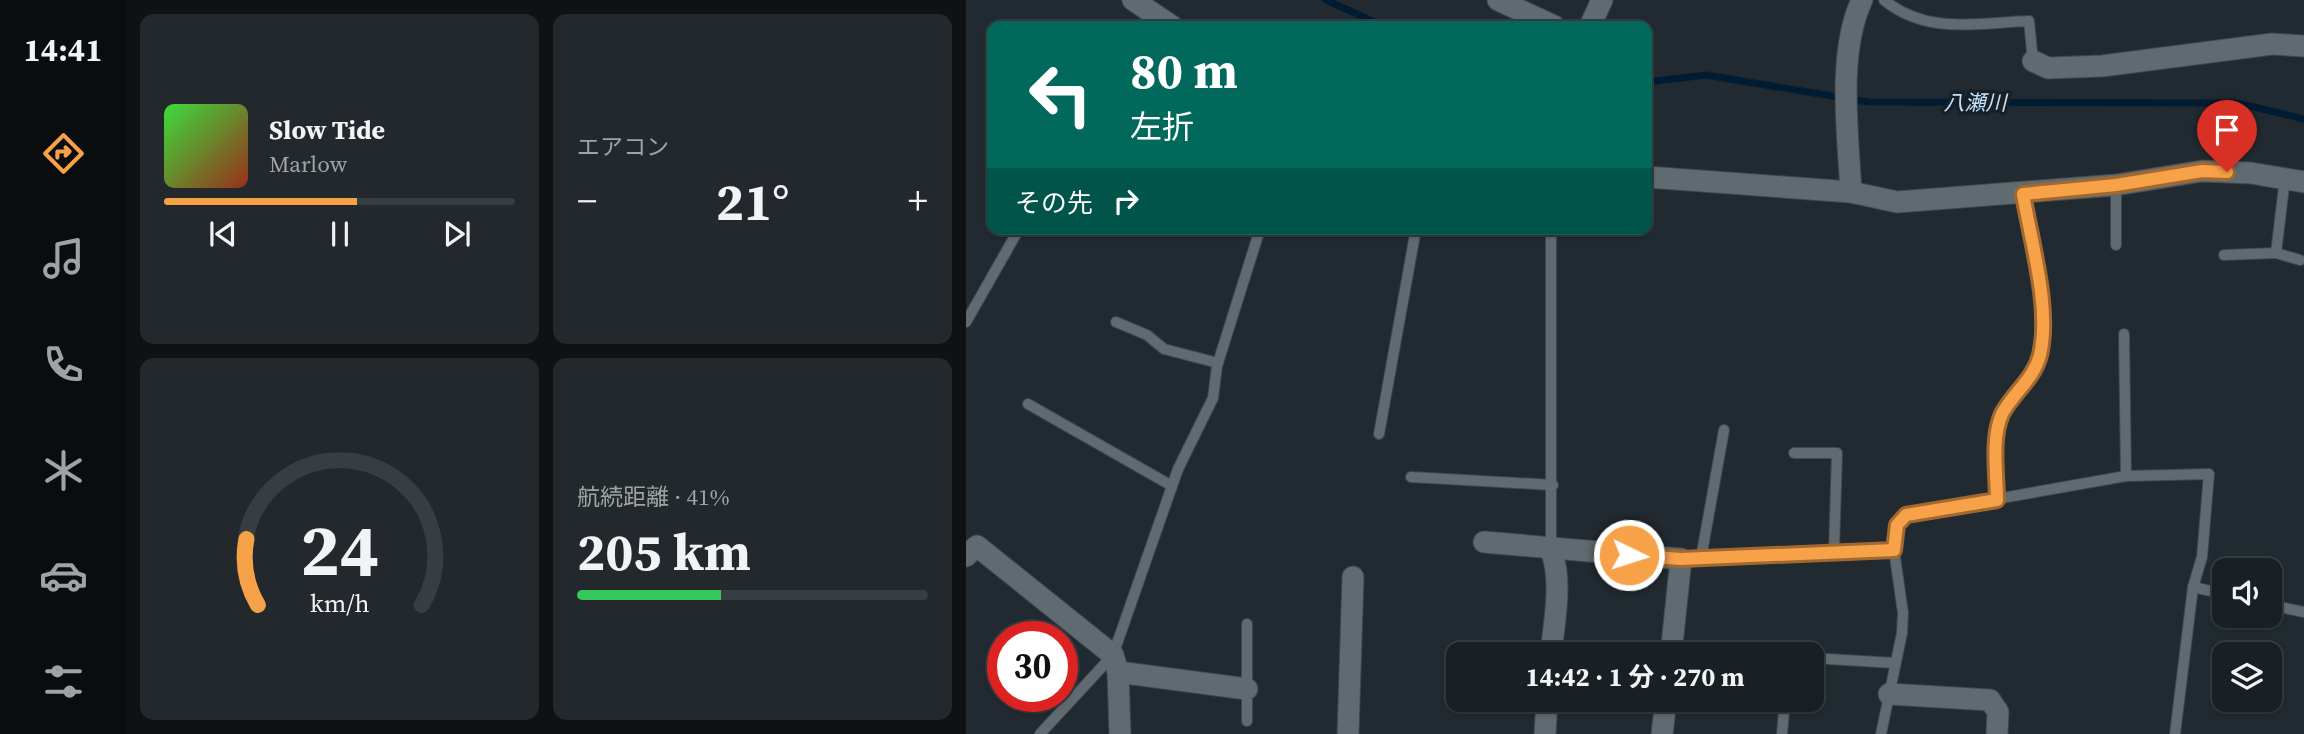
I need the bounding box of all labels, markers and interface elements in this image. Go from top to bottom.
text: 14:41 [24,28,102,72]
text: 80 m [1130,37,1238,104]
icon: left [1015,49,1106,140]
water label: 八瀬川 [1944,88,2008,117]
pin [2197,100,2257,172]
text: 左折 [1130,105,1194,149]
icon: arrive [2208,111,2246,149]
text: Slow Tide [269,112,385,148]
icon: directions [39,129,88,178]
text: エアコン [577,131,669,163]
text: Marlow [269,148,347,180]
text: 21° [716,166,789,237]
text: − [577,175,597,227]
text: + [908,175,928,227]
icon: right [1107,182,1145,220]
text: その先 [1015,185,1093,221]
icon: previous [204,215,242,253]
icon: pause [321,215,359,253]
icon: next [438,215,476,253]
icon: music [39,234,88,283]
icon: phone [39,340,88,389]
icon: climate [39,446,88,495]
text: 航続距離 · 41% [577,481,730,513]
text: 24 [300,500,379,599]
text: 205 km [577,516,751,587]
position arrow [1592,518,1666,592]
icon: car [39,551,88,600]
map controls [2212,558,2282,712]
button: sound [2212,558,2282,628]
text: km/h [310,586,369,620]
speed limit sign: 30 [987,621,1078,712]
button: layers [2212,642,2282,712]
icon: filters [39,657,88,706]
text: 14:42 · 1 分 · 270 m [1525,659,1745,695]

